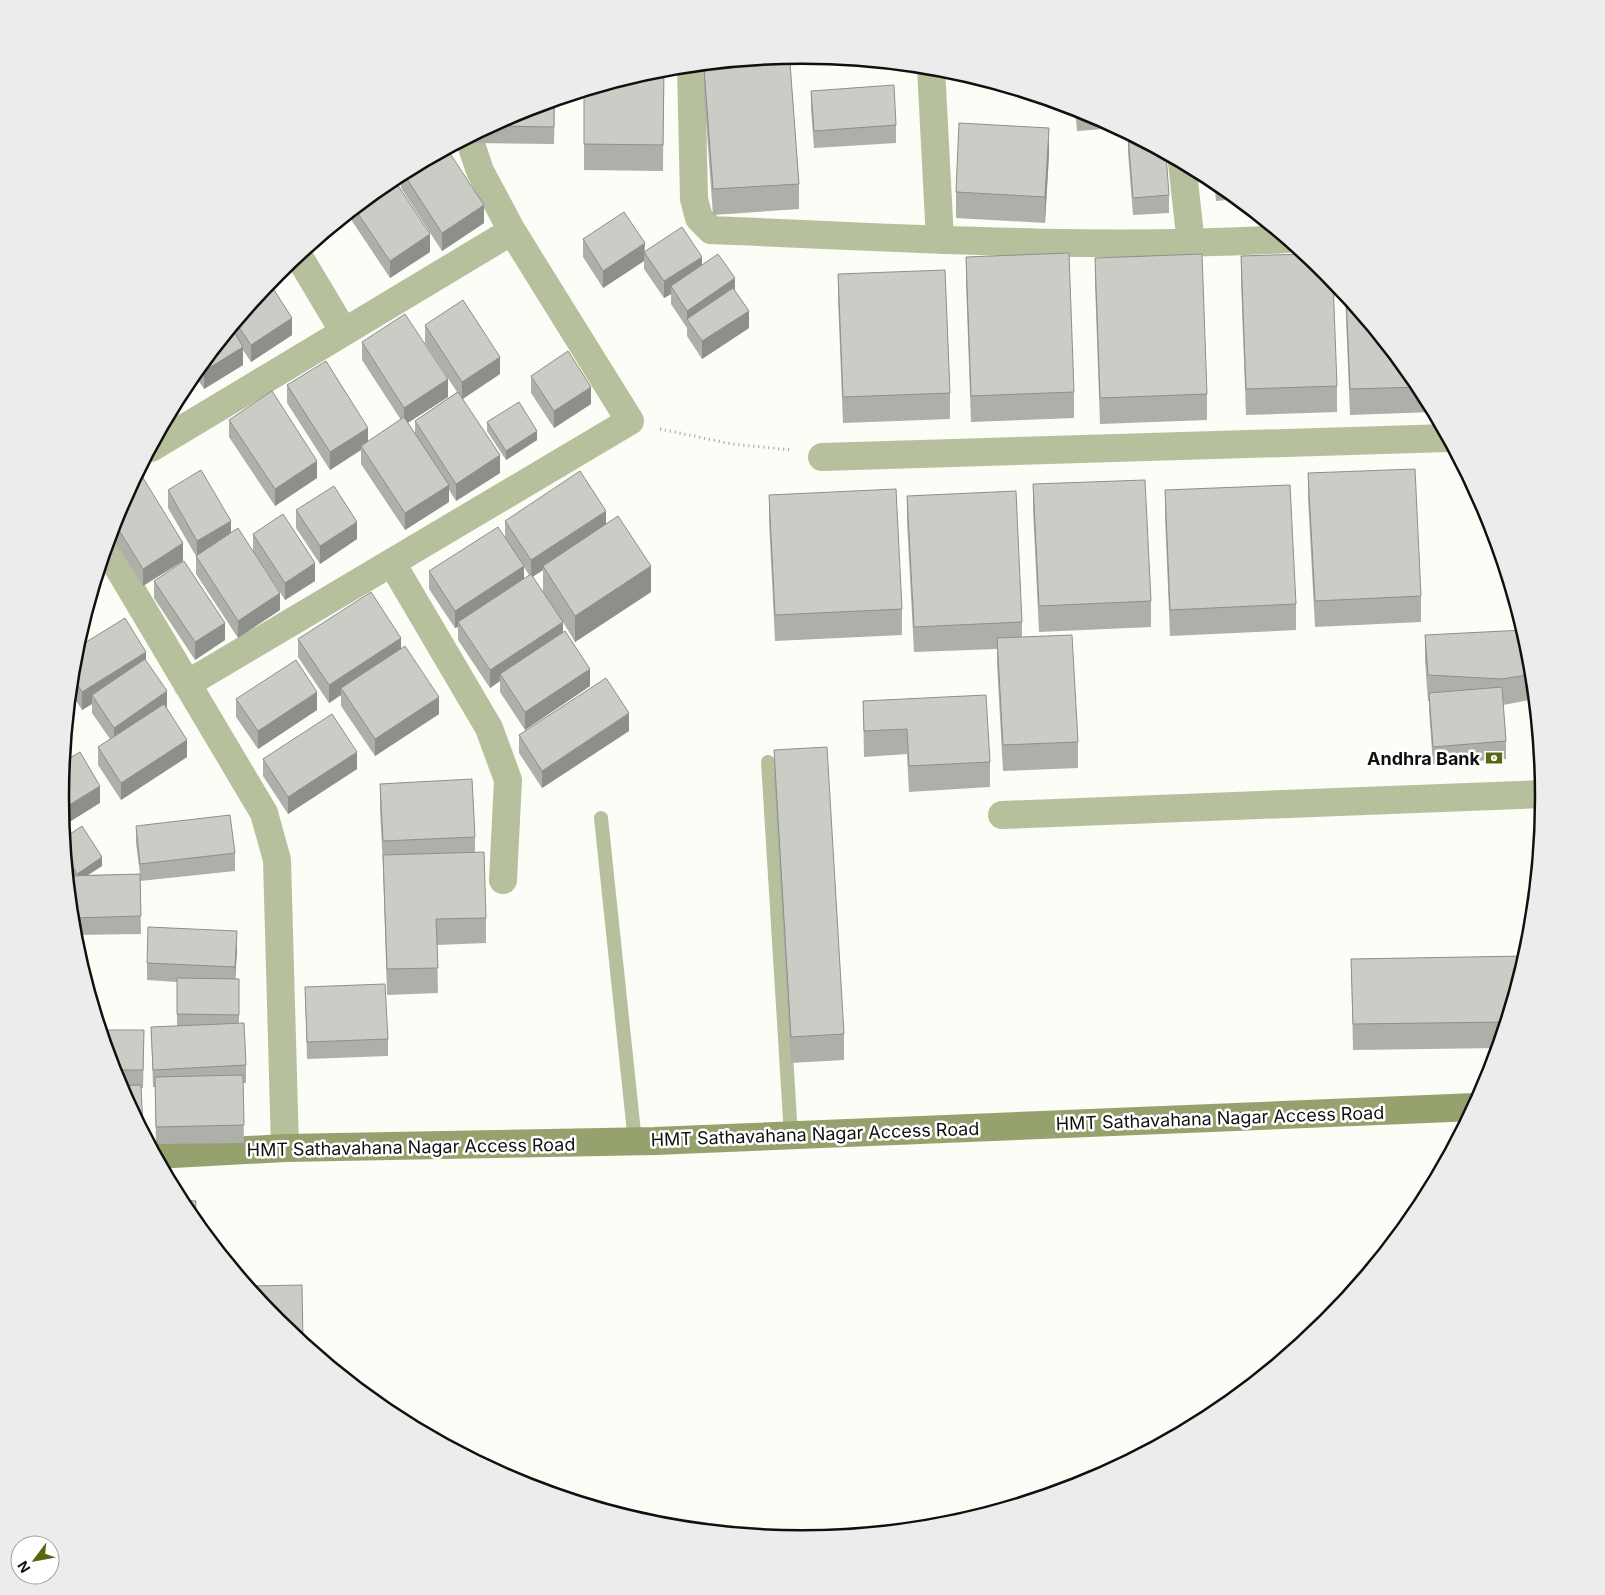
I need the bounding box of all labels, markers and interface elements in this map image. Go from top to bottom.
place label: Andhra Bank [1367,748,1481,769]
bank icon: Andhra Bank [1484,748,1504,768]
street label: HMT Sathavahana Nagar Access Road [1055,1102,1385,1134]
street label: HMT Sathavahana Nagar Access Road [650,1118,980,1150]
street label: HMT Sathavahana Nagar Access Road [247,1134,575,1160]
north arrow [10,1535,60,1585]
text: N [14,1558,34,1576]

